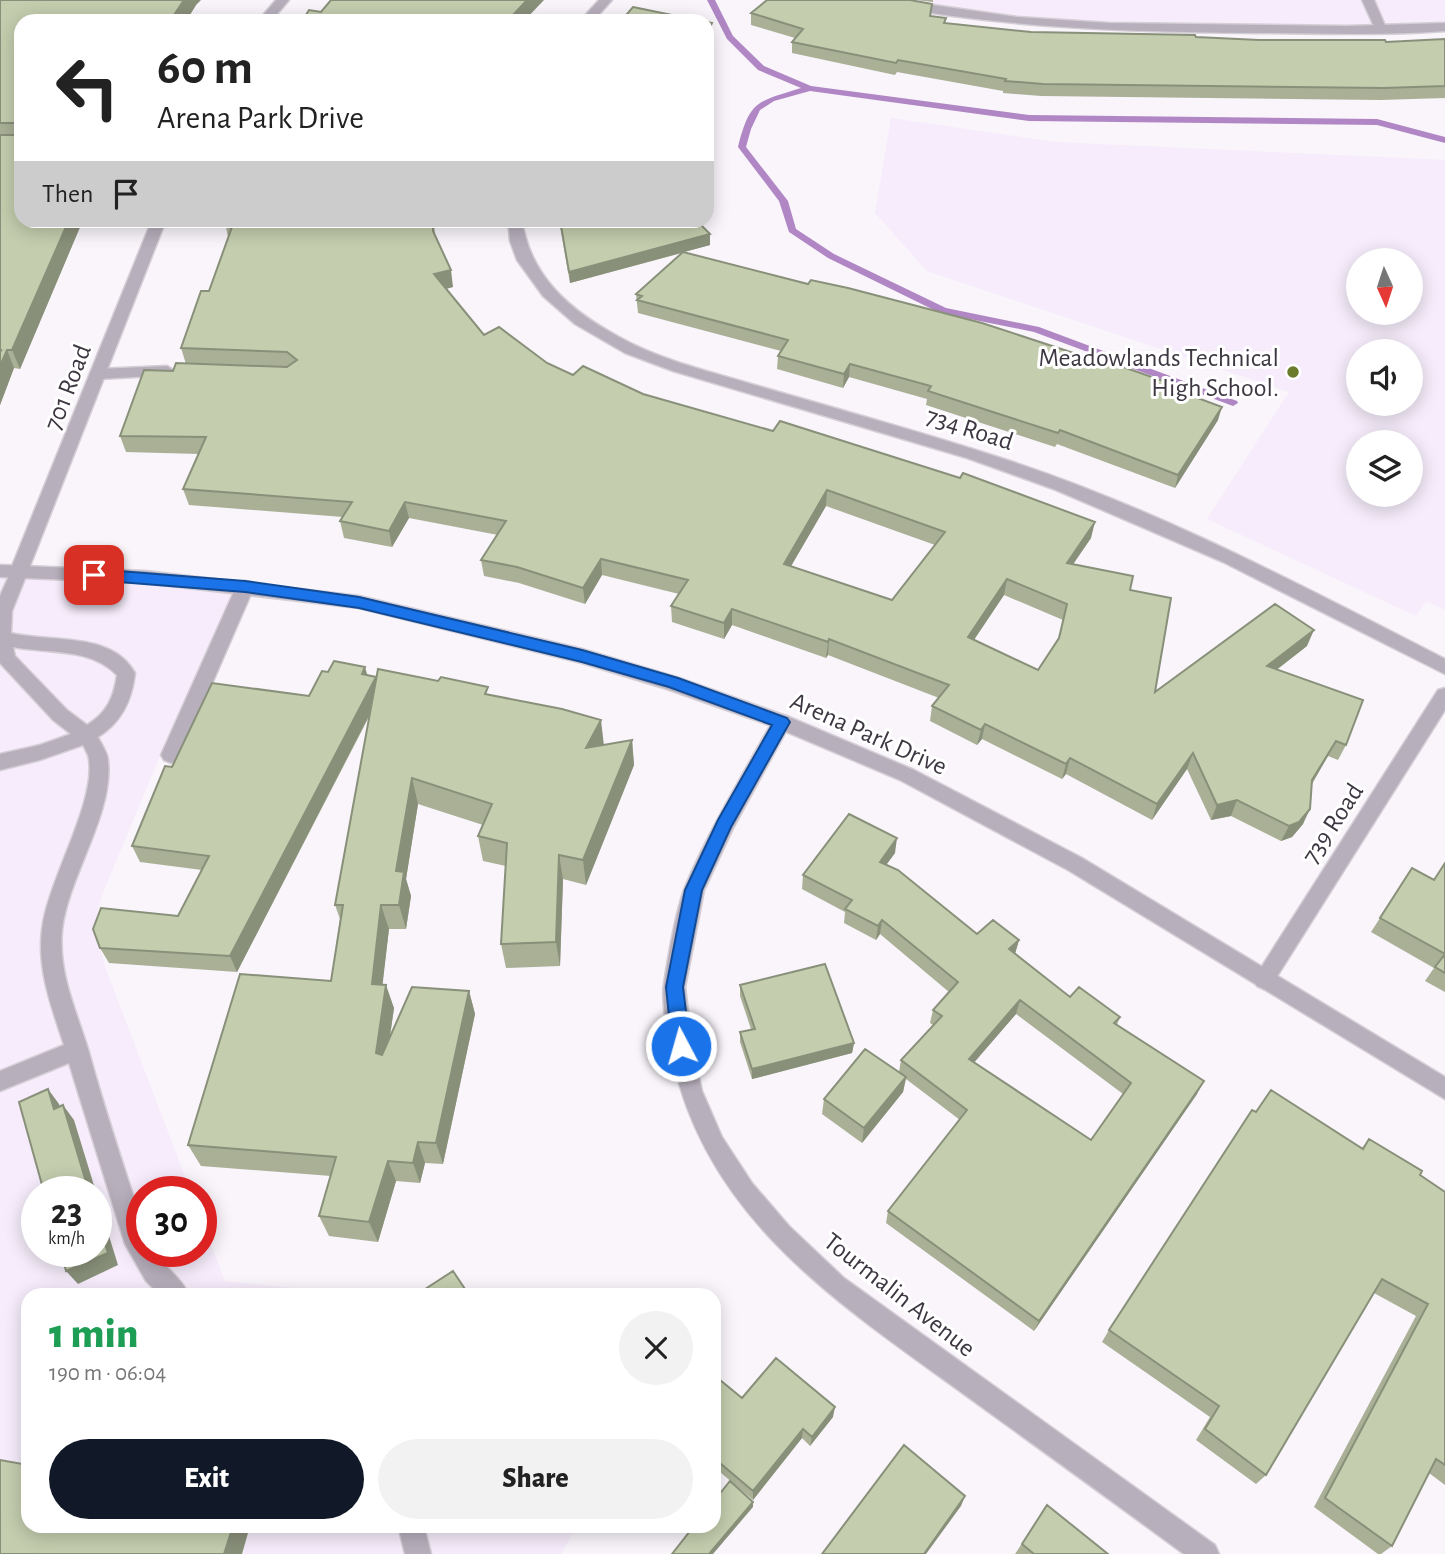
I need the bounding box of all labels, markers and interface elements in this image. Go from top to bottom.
icon: left [42,42,133,133]
text: 60 m [157,44,253,93]
text: Arena Park Drive [157,102,364,134]
icon: arrive [107,175,145,213]
text: Then [42,181,93,207]
north arrow [1346,248,1423,326]
map controls [1346,248,1423,507]
button: sound [1346,339,1423,416]
street label: 701 Road [40,341,96,434]
place label: Meadowlands Technical High School. [1038,345,1279,401]
marker: Meadowlands Technical High School. [1285,364,1301,380]
street label: 734 Road [923,403,1017,455]
button: layers [1346,430,1423,507]
pin [64,545,124,605]
icon: arrive [75,556,113,594]
street label: Arena Park Drive [787,688,951,780]
street label: 739 Road [1297,779,1368,868]
position arrow [644,1009,718,1083]
speed limit sign: 30 [126,1176,217,1267]
text: 23 [51,1195,82,1230]
street label: Tourmalin Avenue [819,1228,980,1362]
text: km/h [48,1230,85,1248]
button: close [619,1311,693,1385]
text: 1 min [49,1313,138,1355]
text: 190 m · 06:04 [49,1362,166,1385]
button: Exit [49,1439,364,1519]
button: Share [378,1439,693,1519]

